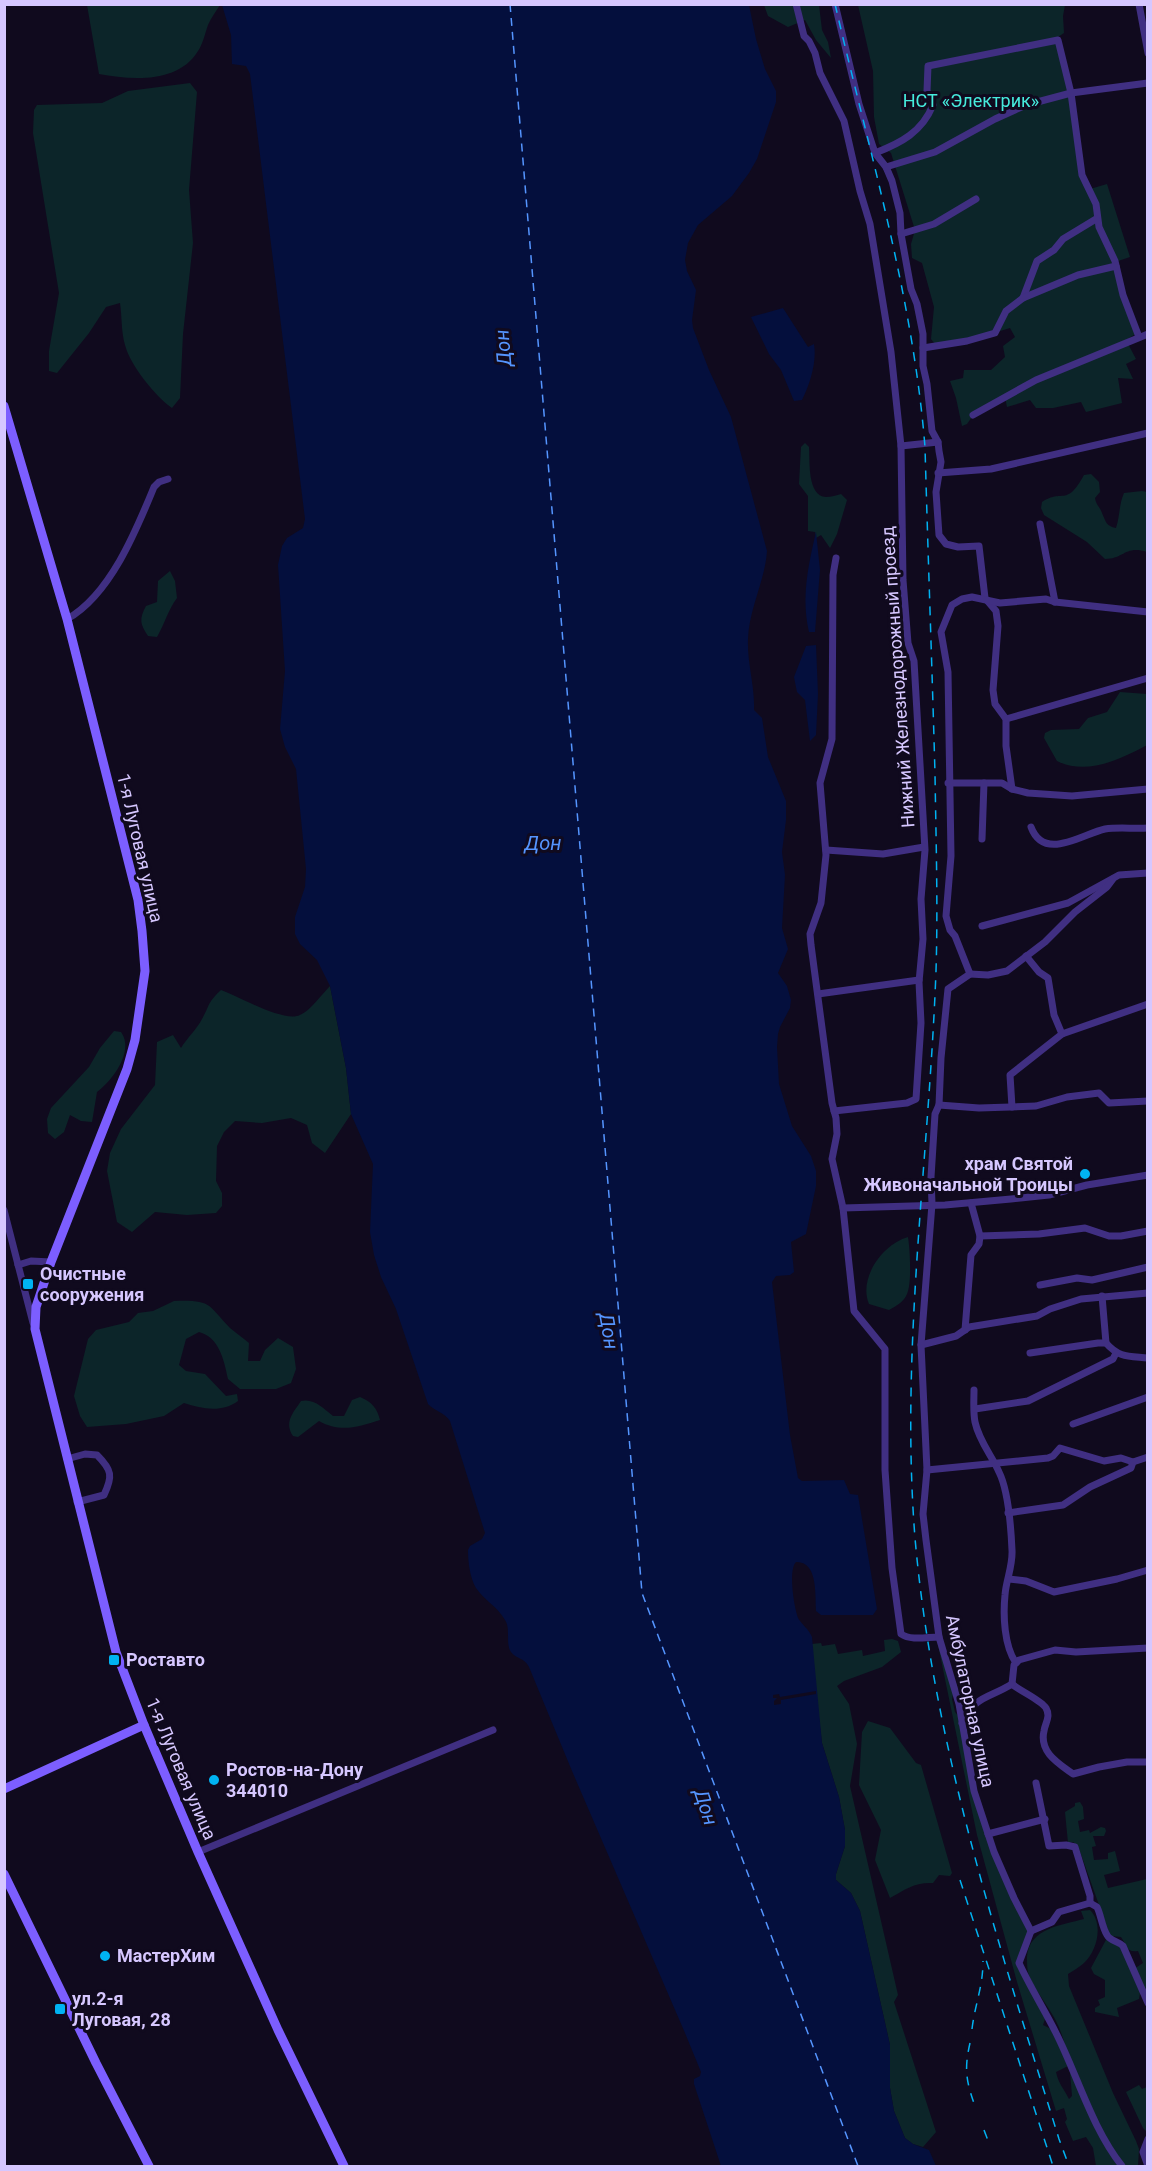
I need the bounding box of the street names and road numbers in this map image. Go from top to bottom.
street label: Нижний Железнодорожный проезд [876,526,919,828]
street label: 1-я Луговая улица [113,771,168,924]
street label: Амбулаторная улица [942,1613,999,1789]
street label: 1-я Луговая улица [142,1695,221,1843]

